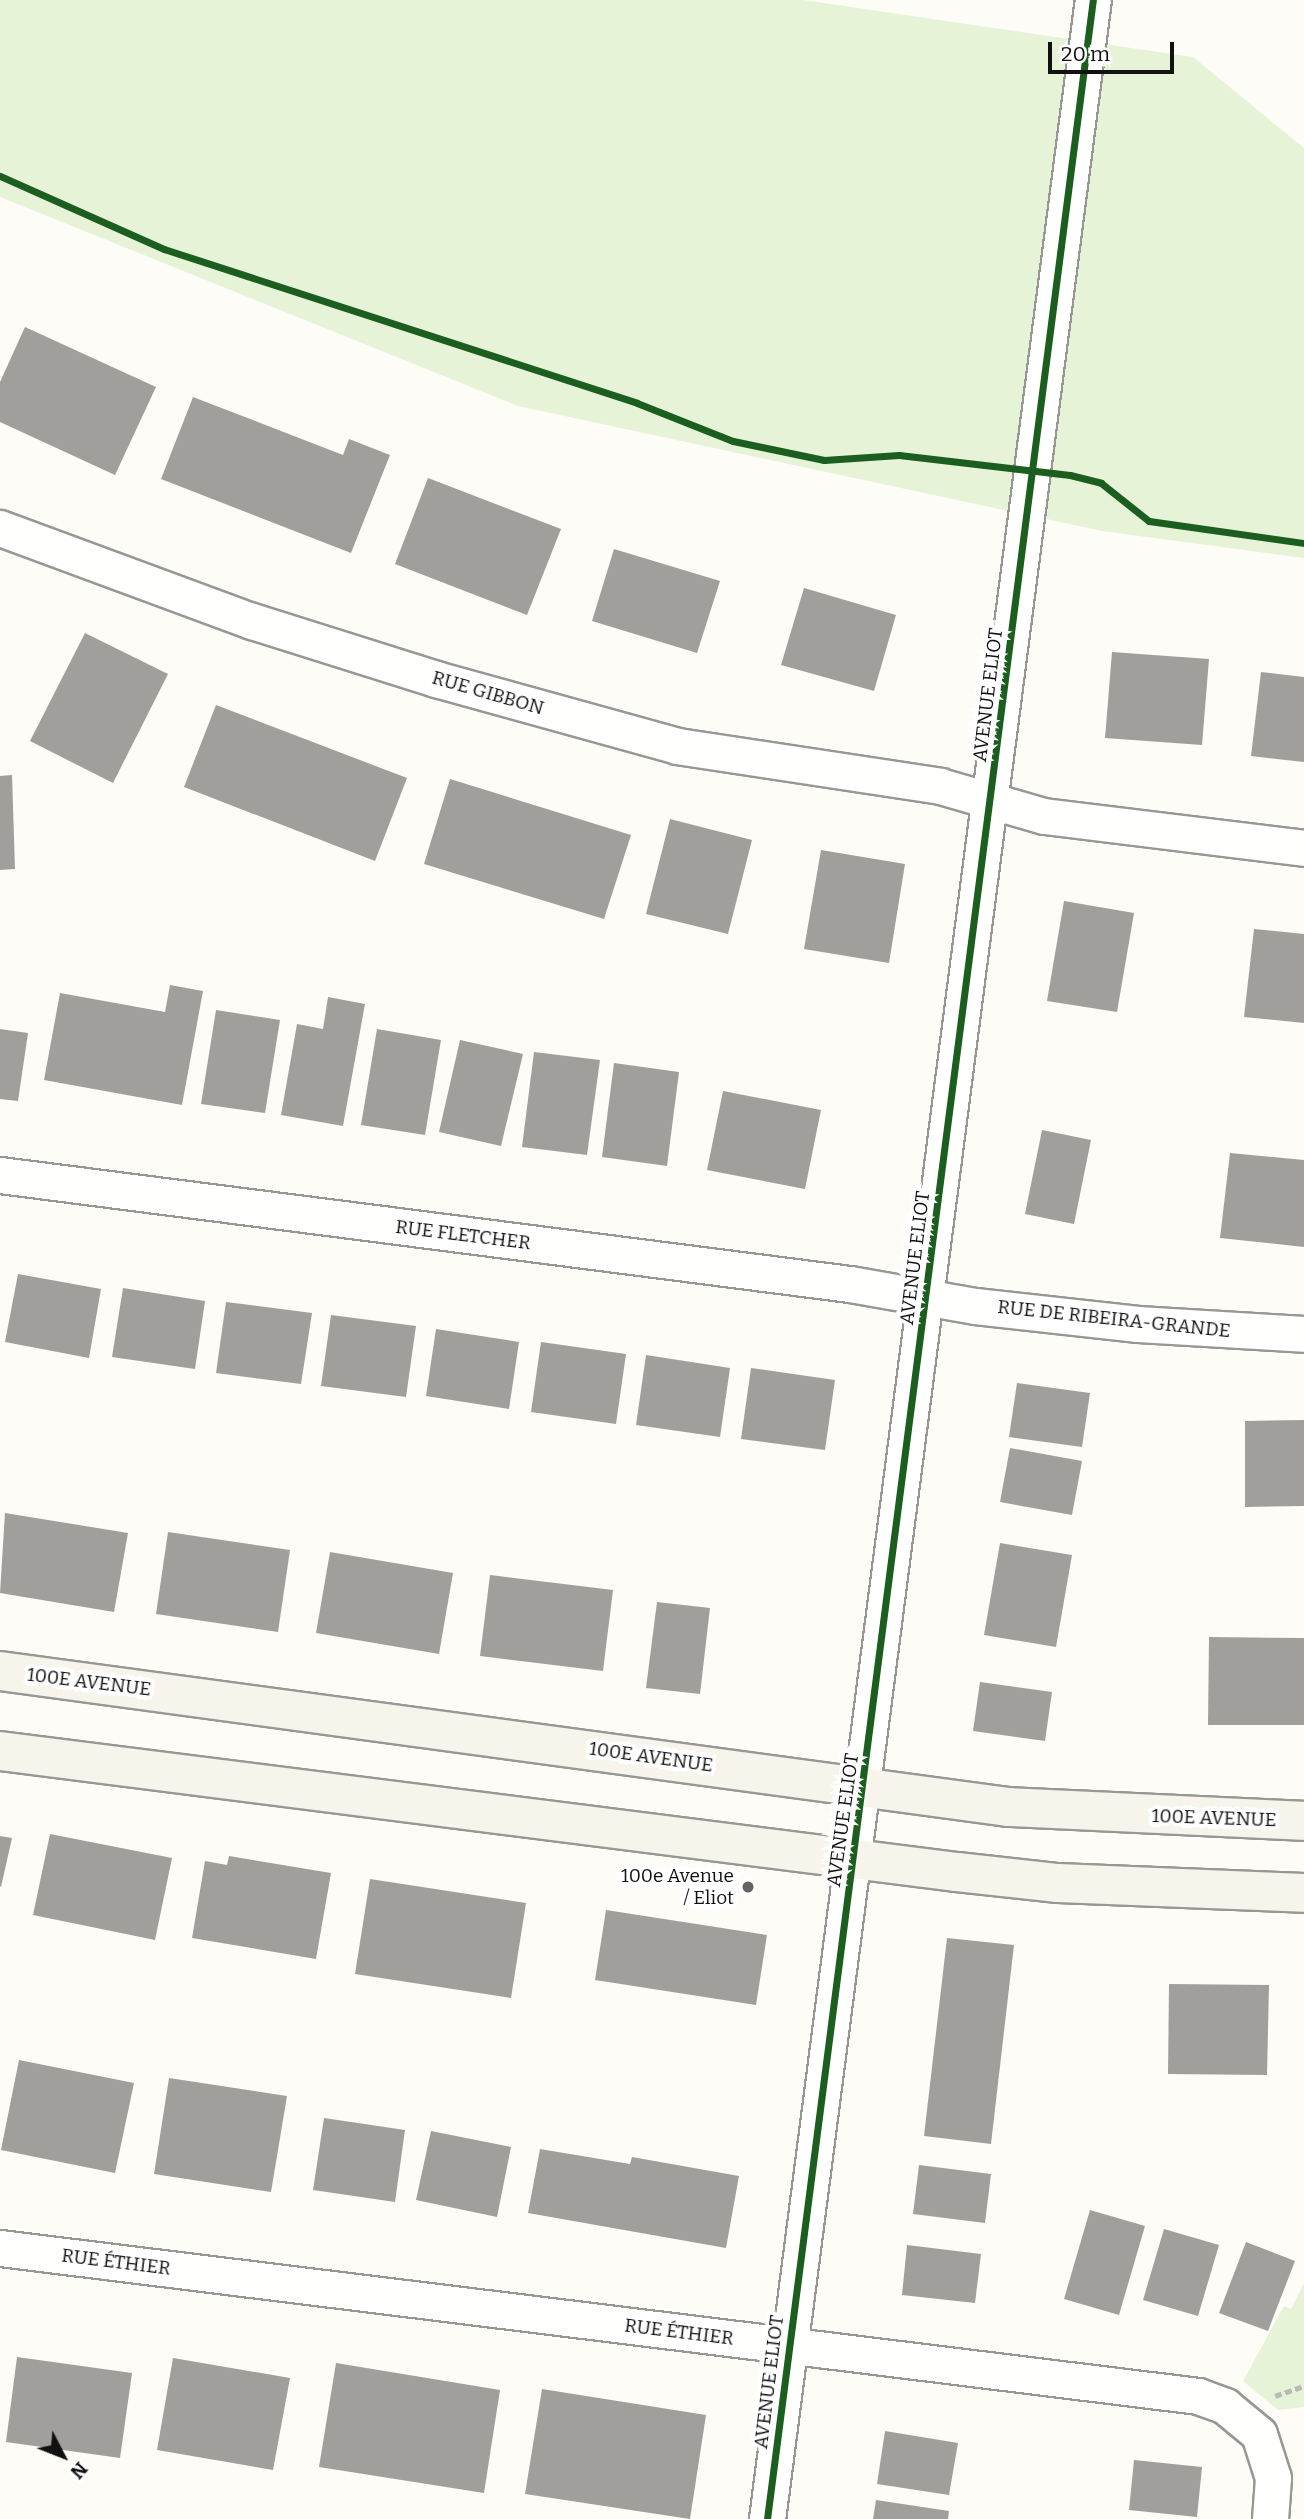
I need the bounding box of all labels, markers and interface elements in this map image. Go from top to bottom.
scale bar [1052,28,1178,72]
text: 20 m [1061,41,1110,67]
street label: AVENUE ELIOT [968,627,1008,763]
street label: RUE GIBBON [429,666,547,720]
street label: AVENUE ELIOT [895,1190,935,1326]
street label: RUE FLETCHER [394,1215,532,1255]
street label: RUE DE RIBEIRA-GRANDE [996,1295,1232,1343]
street label: 100E AVENUE [26,1663,152,1701]
street label: 100E AVENUE [588,1737,714,1777]
street label: AVENUE ELIOT [822,1752,864,1888]
street label: 100E AVENUE [1151,1804,1277,1832]
place label: 100e Avenue / Eliot [621,1865,734,1909]
marker: 100e Avenue / Eliot [740,1879,756,1895]
street label: RUE ÉTHIER [60,2244,172,2280]
street label: RUE ÉTHIER [623,2314,735,2350]
street label: AVENUE ELIOT [749,2314,789,2450]
north arrow [28,2421,98,2491]
text: N [66,2457,92,2484]

